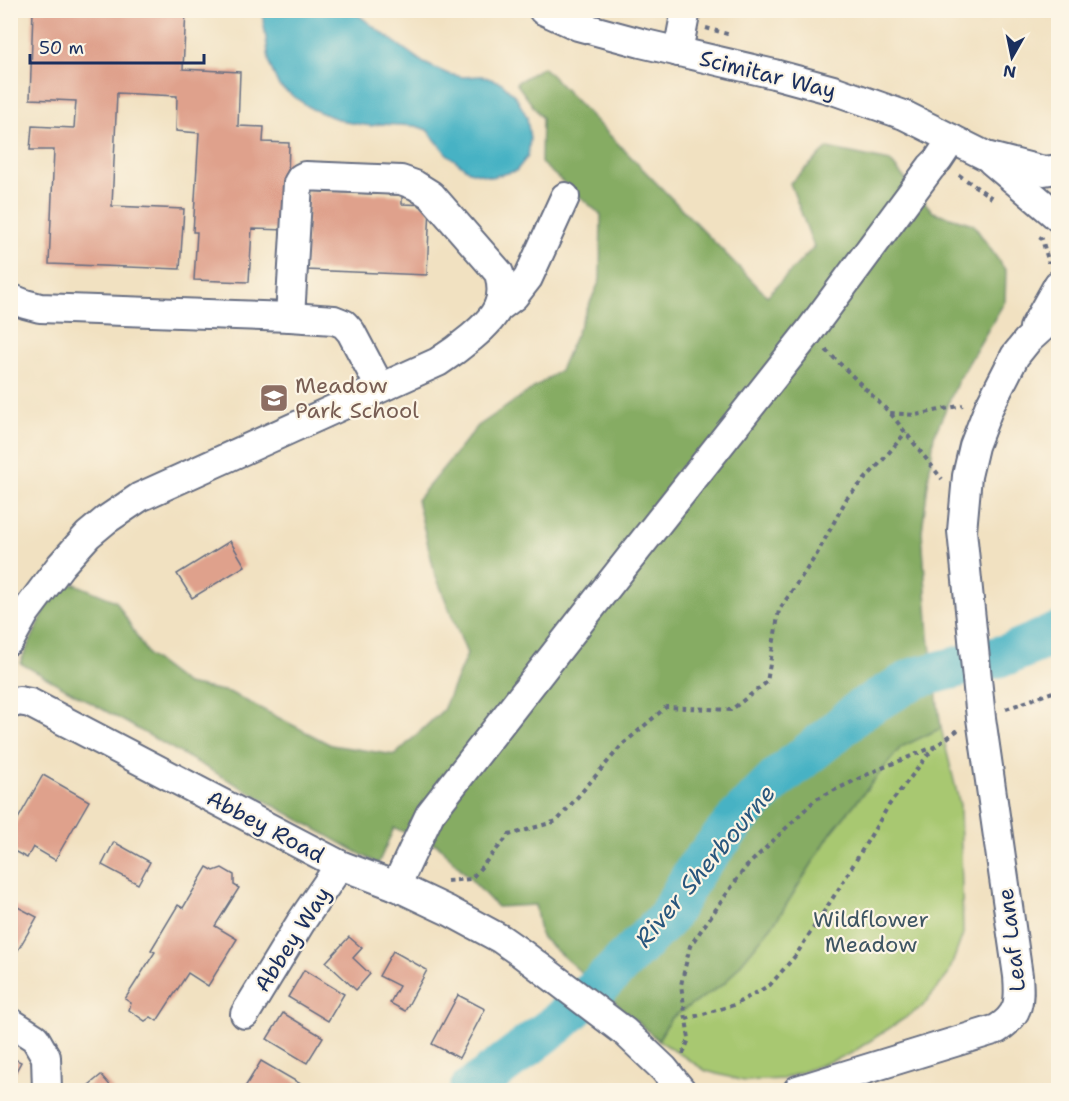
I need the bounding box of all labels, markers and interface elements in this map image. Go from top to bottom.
scale bar [30,27,204,65]
north arrow [982,27,1042,87]
text: 50 m [39,36,84,60]
street label: Scimitar Way [697,44,839,105]
text: N [1002,60,1018,83]
place label: Meadow Park School [295,371,419,425]
school or university icon: Meadow Park School [258,382,290,414]
water label: River Sherbourne [628,778,782,954]
street label: Abbey Road [202,783,330,870]
street label: Abbey Way [247,881,337,998]
street label: Leaf Lane [991,886,1032,993]
park label: Wildflower Meadow [813,905,929,959]

